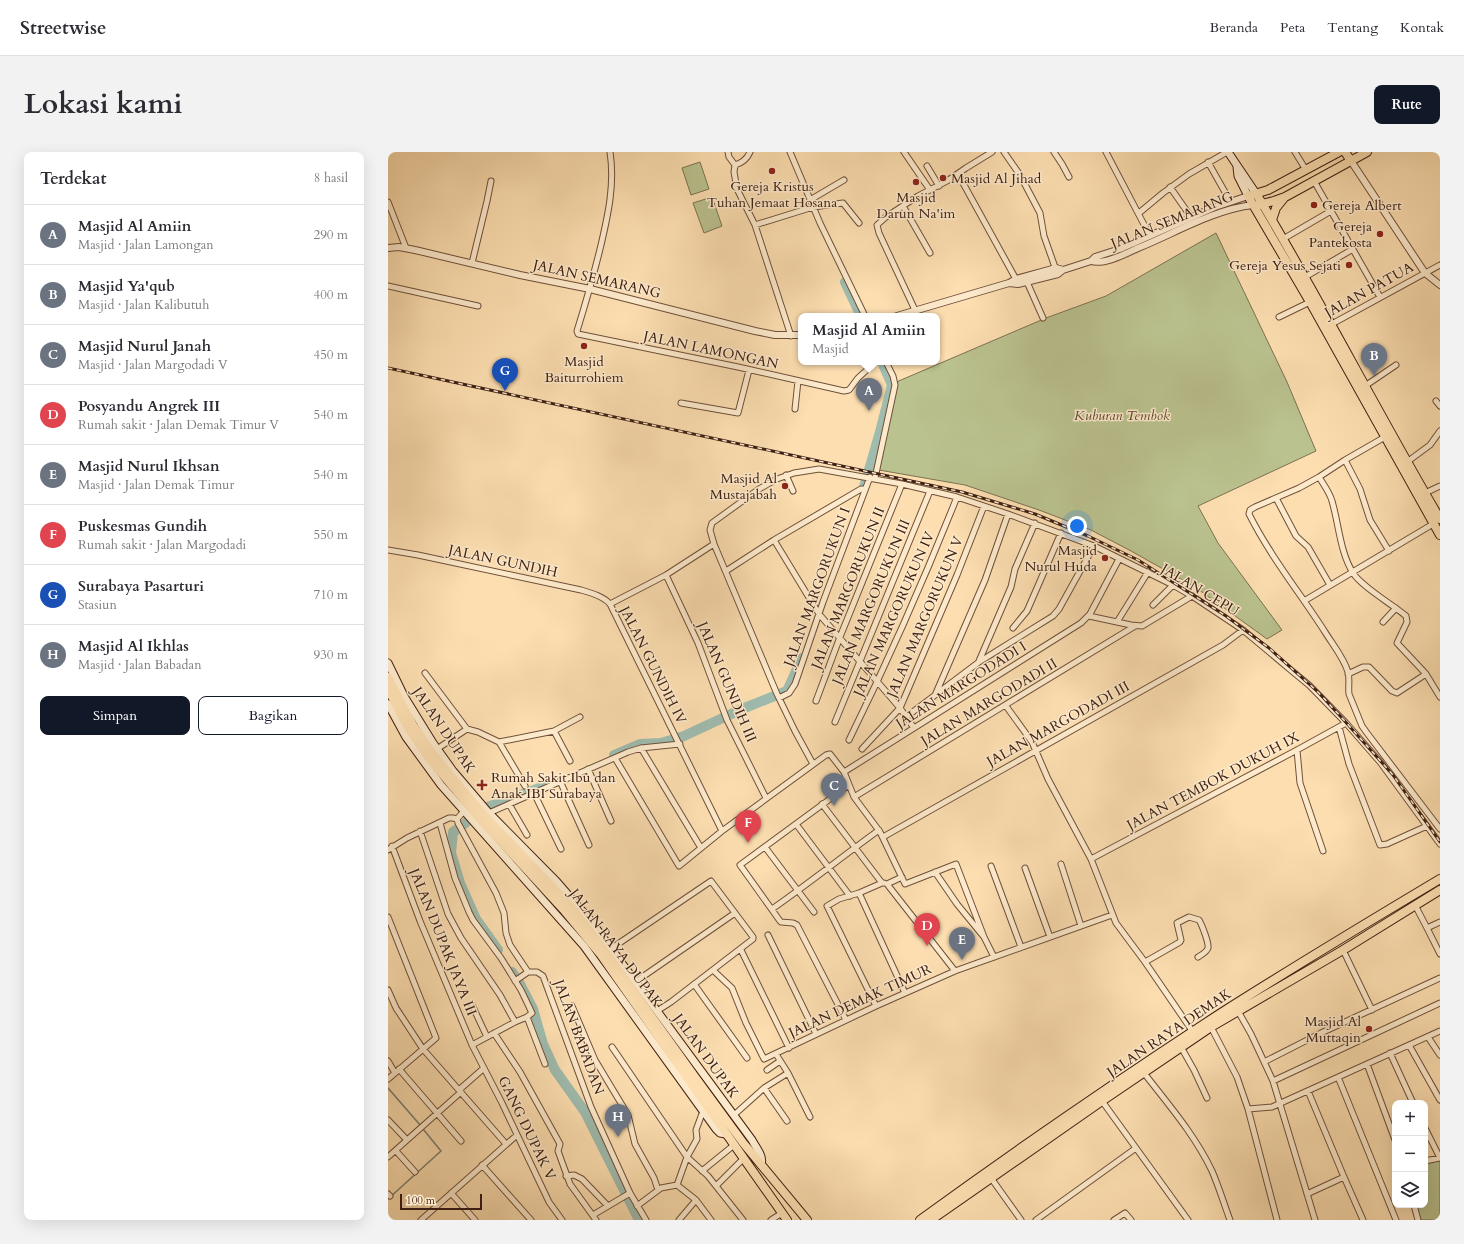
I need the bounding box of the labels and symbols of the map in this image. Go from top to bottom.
marker: Gereja Kristus Tuhan Jemaat Hosana [767,166,777,176]
place label: Masjid Al Jihad [951,169,1042,188]
marker: Masjid Al Jihad [938,173,948,183]
place label: Gereja Kristus Tuhan Jemaat Hosana [707,177,837,212]
marker: Masjid Darun Na'im [911,177,921,187]
street label: JALAN SEMARANG [1106,187,1236,254]
place label: Masjid Darun Na'im [877,188,956,223]
place label: Gereja Albert [1322,196,1402,215]
marker: Gereja Albert [1309,200,1319,210]
place label: Gereja Pantekosta [1309,217,1372,252]
marker: Gereja Pantekosta [1375,229,1385,239]
street label: JALAN SEMARANG [529,255,663,303]
place label: Gereja Yesus Sejati [1229,256,1341,275]
street label: JALAN PATUA [1319,258,1417,323]
marker: Gereja Yesus Sejati [1344,260,1354,270]
street label: JALAN LAMONGAN [640,326,780,374]
marker: Masjid Baiturrohiem [579,341,589,351]
pin: B [1361,343,1387,376]
place label: Masjid Baiturrohiem [544,352,624,387]
pin: G [492,358,518,391]
pin: A [856,378,882,411]
park label: Kuburan Tembok [1074,406,1170,425]
place label: Masjid Al Mustajabah [710,469,777,504]
marker: Masjid Al Mustajabah [780,481,790,491]
street label: JALAN MARGORUKUN I [779,504,855,671]
street label: JALAN MARGORUKUN II [806,504,889,674]
street label: JALAN MARGORUKUN III [827,516,915,689]
your location [1067,516,1087,536]
street label: JALAN MARGORUKUN IV [848,528,939,701]
street label: JALAN MARGORUKUN V [882,533,968,703]
street label: JALAN GUNDIH [445,540,560,582]
place label: Masjid Nurul Huda [1024,541,1098,576]
marker: Masjid Nurul Huda [1100,553,1110,563]
street label: JALAN CEPU [1156,558,1243,621]
street label: JALAN GUNDIH IV [614,601,691,728]
street label: JALAN GUNDIH III [692,617,761,745]
street label: JALAN MARGODADI I [890,637,1030,734]
street label: JALAN MARGODADI II [916,654,1061,751]
street label: JALAN MARGODADI III [981,677,1133,772]
street label: JALAN DUPAK [407,681,480,777]
street label: JALAN TEMBOK DUKUH IX [1122,727,1302,836]
place label: Rumah Sakit Ibu dan Anak IBI Surabaya [491,768,616,803]
pin: C [821,773,847,806]
marker: Rumah Sakit Ibu dan Anak IBI Surabaya [476,779,488,791]
pin: F [735,810,761,843]
street label: JALAN DUPAK JAYA III [404,864,481,1019]
street label: JALAN RAYA DUPAK [564,883,667,1012]
pin: D [914,913,940,946]
pin: E [949,927,975,960]
street label: JALAN DEMAK TIMUR [784,959,935,1043]
street label: JALAN BABADAN [549,975,609,1097]
street label: JALAN RAYA DEMAK [1101,984,1235,1083]
street label: JALAN DUPAK [668,1008,744,1103]
place label: Masjid Al Muttaqin [1304,1012,1361,1047]
marker: Masjid Al Muttaqin [1364,1024,1374,1034]
street label: GANG DUPAK V [494,1073,561,1184]
pin: H [605,1104,631,1137]
scale bar [400,1192,482,1211]

